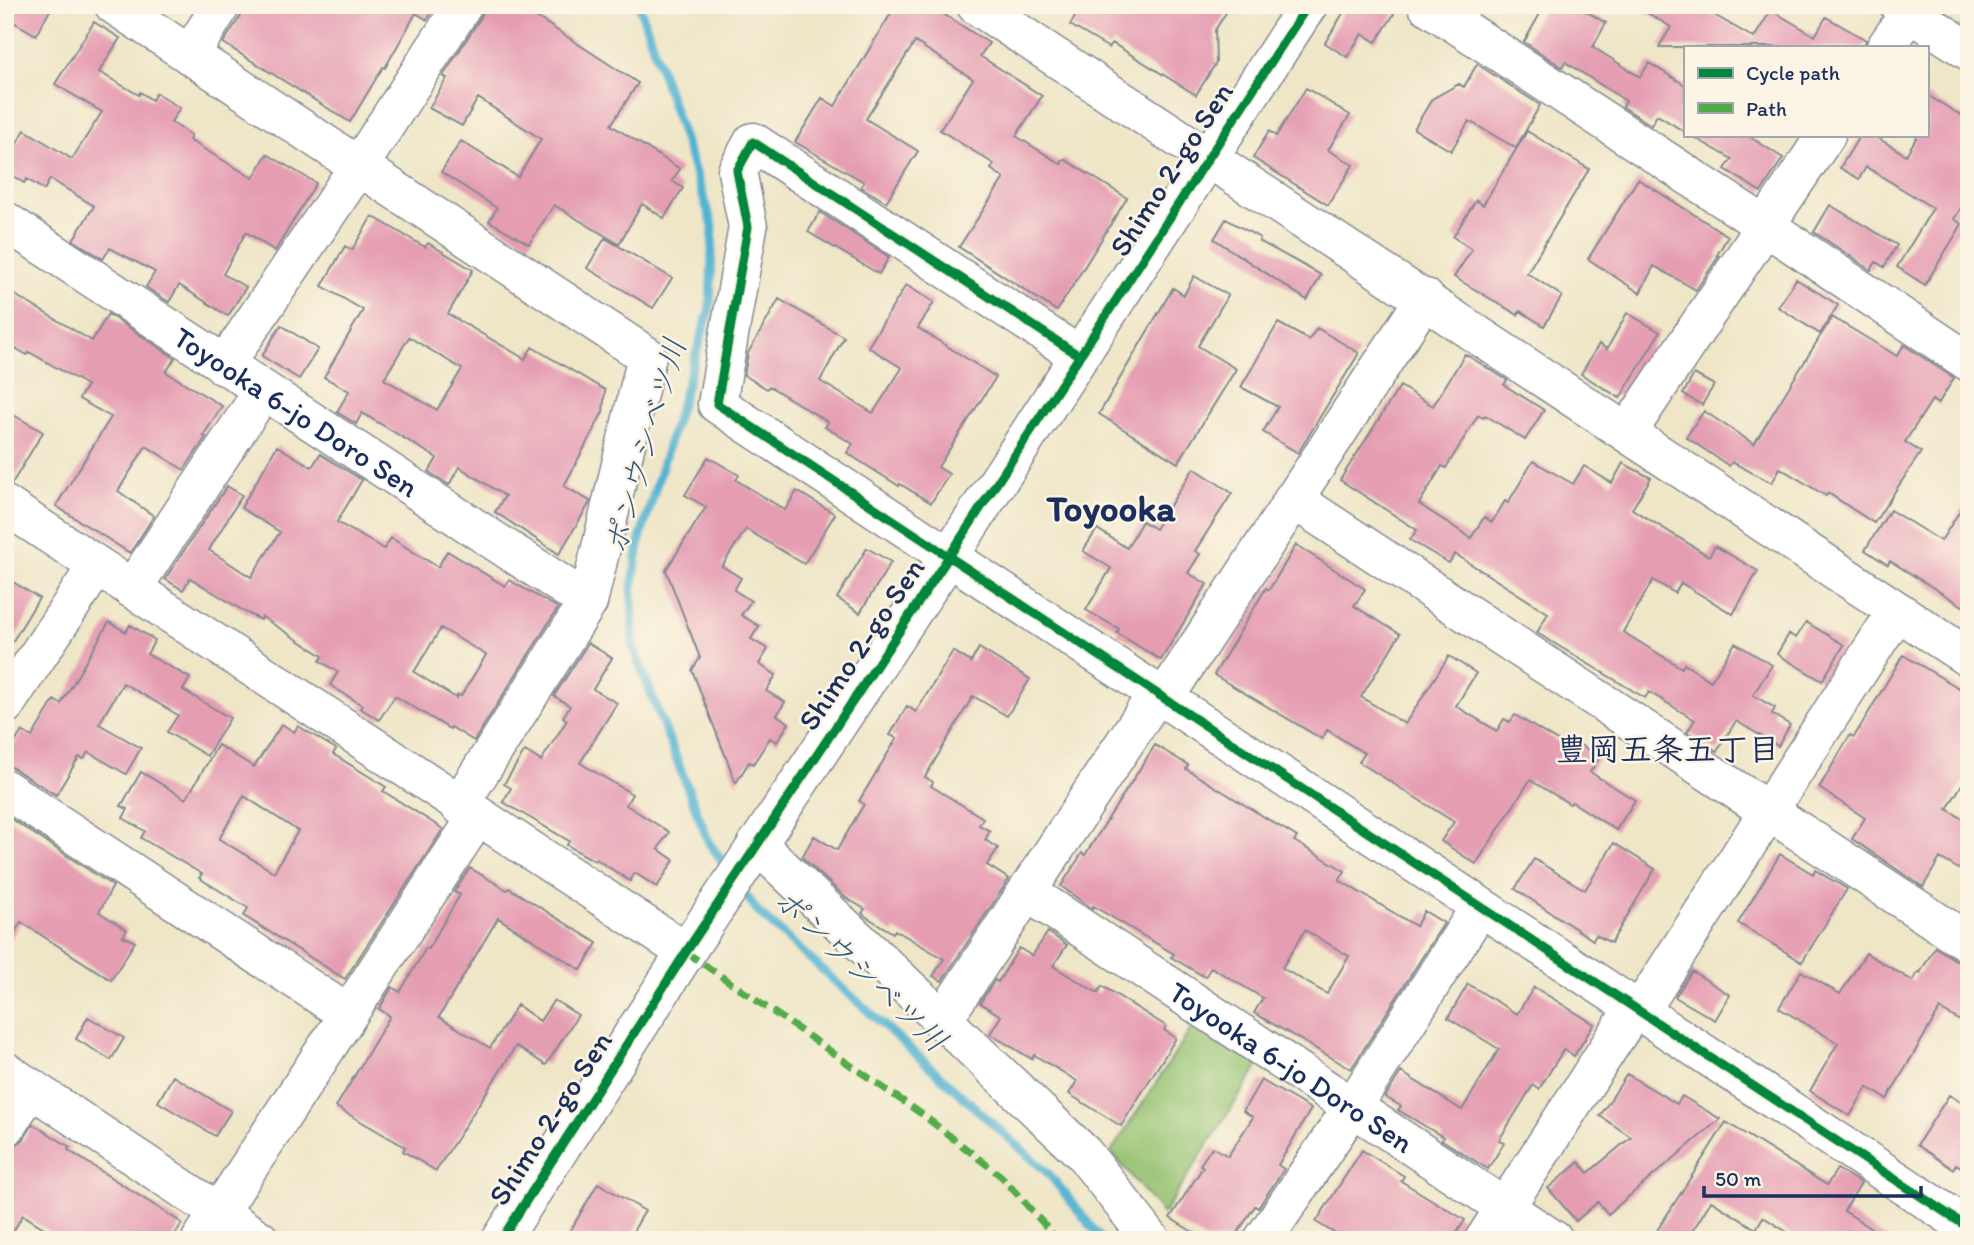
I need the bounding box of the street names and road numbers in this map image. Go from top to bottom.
street label: Shimo 2-go Sen [1101,75,1241,263]
street label: Toyooka 6-jo Doro Sen [167,318,426,505]
street label: Shimo 2-go Sen [790,551,932,737]
street label: Toyooka 6-jo Doro Sen [1162,973,1421,1161]
street label: Shimo 2-go Sen [480,1024,620,1212]

